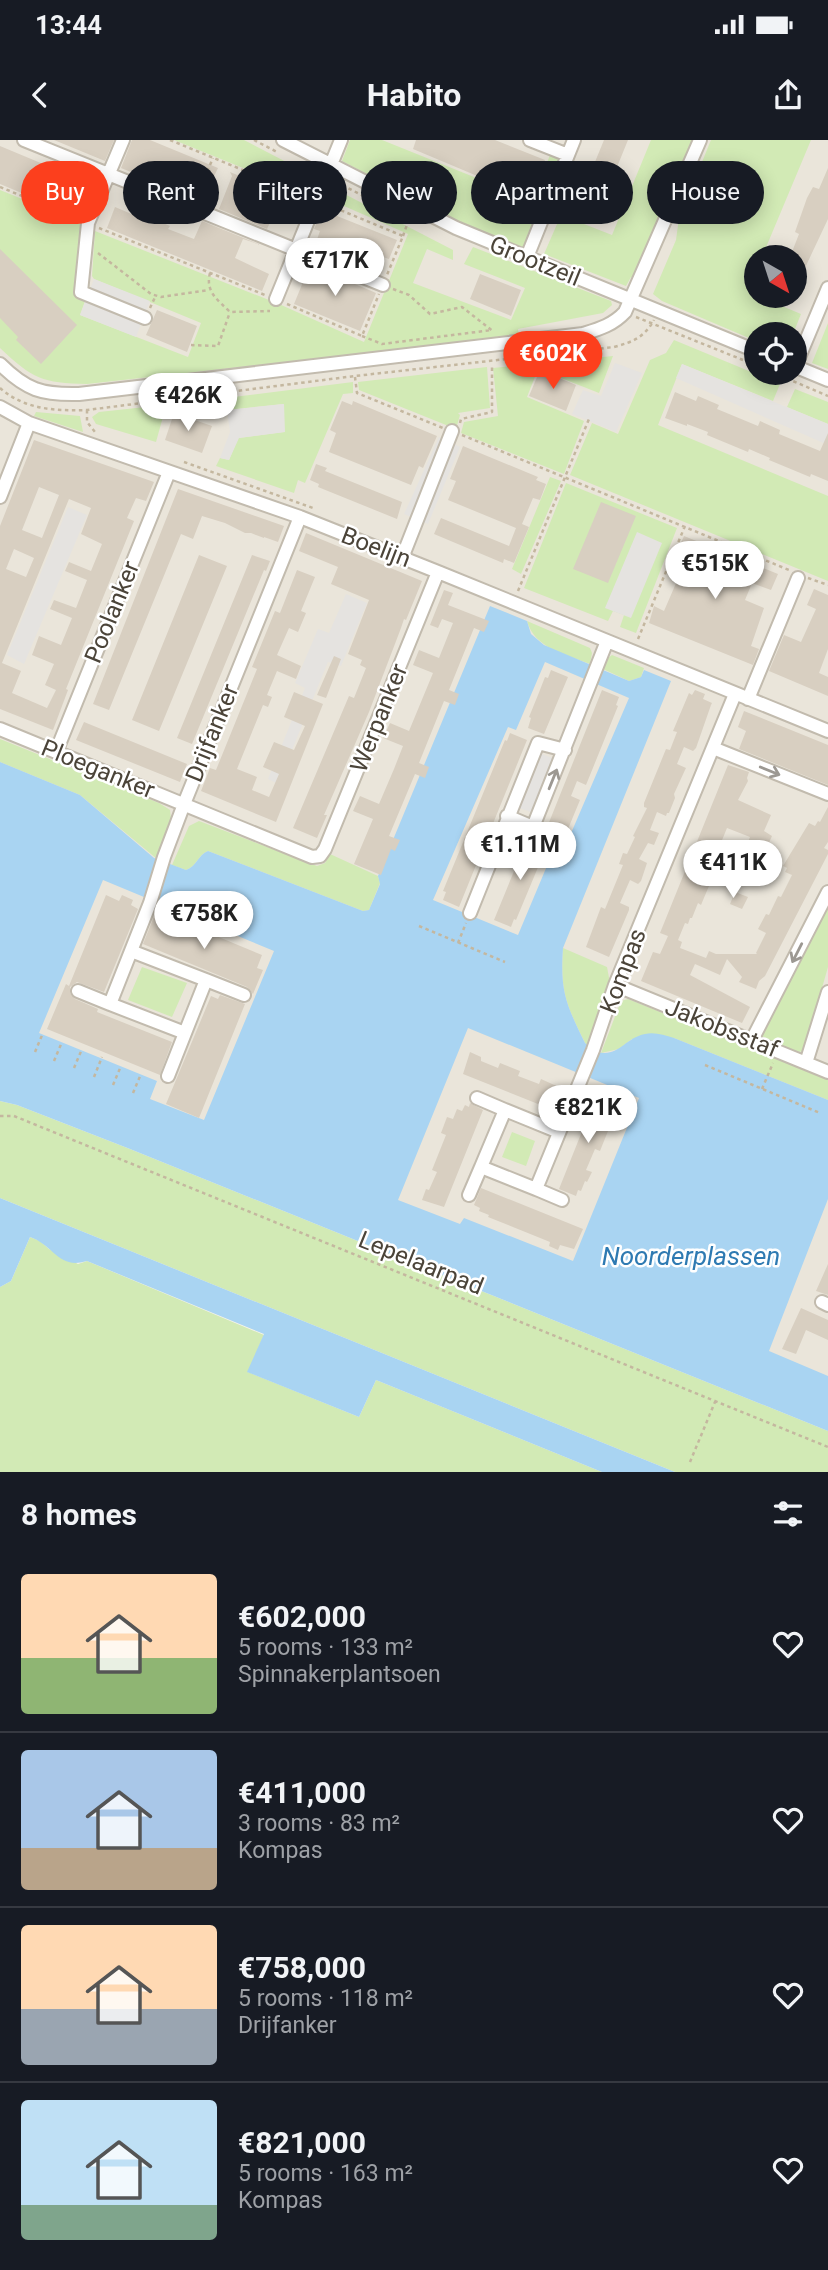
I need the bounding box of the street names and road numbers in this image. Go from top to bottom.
street label: Grootzeil [485,230,585,292]
street label: Boelijn [337,521,415,573]
street label: Poolanker [79,557,145,667]
street label: Werpanker [345,660,413,776]
street label: Drijfanker [180,680,244,786]
street label: Ploeganker [37,734,159,804]
street label: Kompas [594,925,652,1017]
street label: Jakobsstaf [661,993,783,1064]
street label: Lepelaarpad [355,1225,487,1301]

